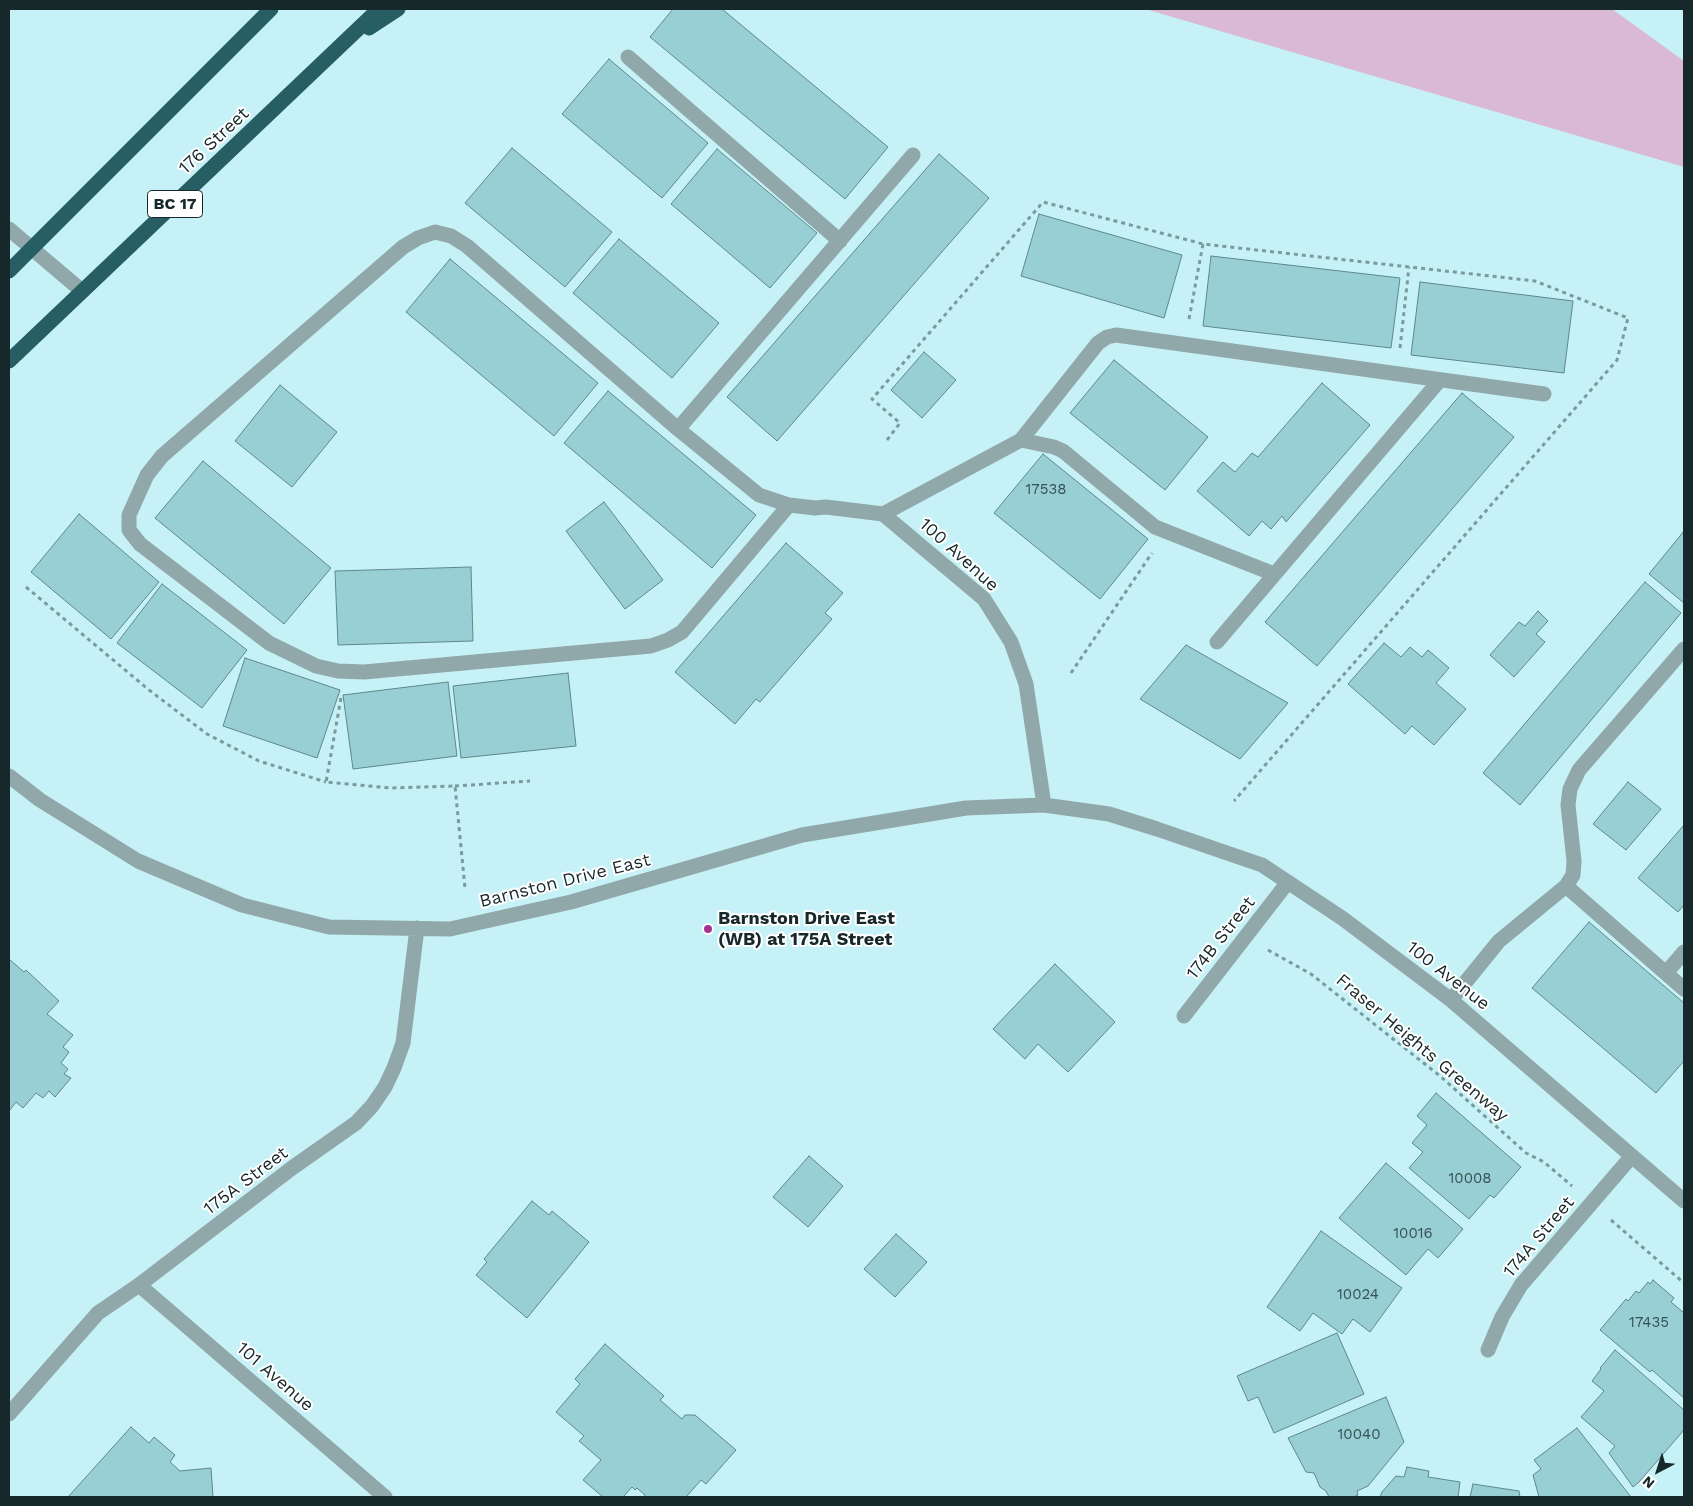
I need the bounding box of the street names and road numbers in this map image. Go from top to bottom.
street label: 176 Street [174,103,254,179]
road number: BC 17 [148,190,202,218]
street label: 100 Avenue [915,514,1003,596]
street label: Barnston Drive East [477,849,653,913]
street label: 174B Street [1182,892,1260,984]
street label: 100 Avenue [1402,937,1494,1015]
street label: Fraser Heights Greenway [1331,969,1513,1127]
street label: 175A Street [200,1142,292,1220]
street label: 174A Street [1499,1192,1579,1282]
street label: 101 Avenue [232,1338,318,1416]

